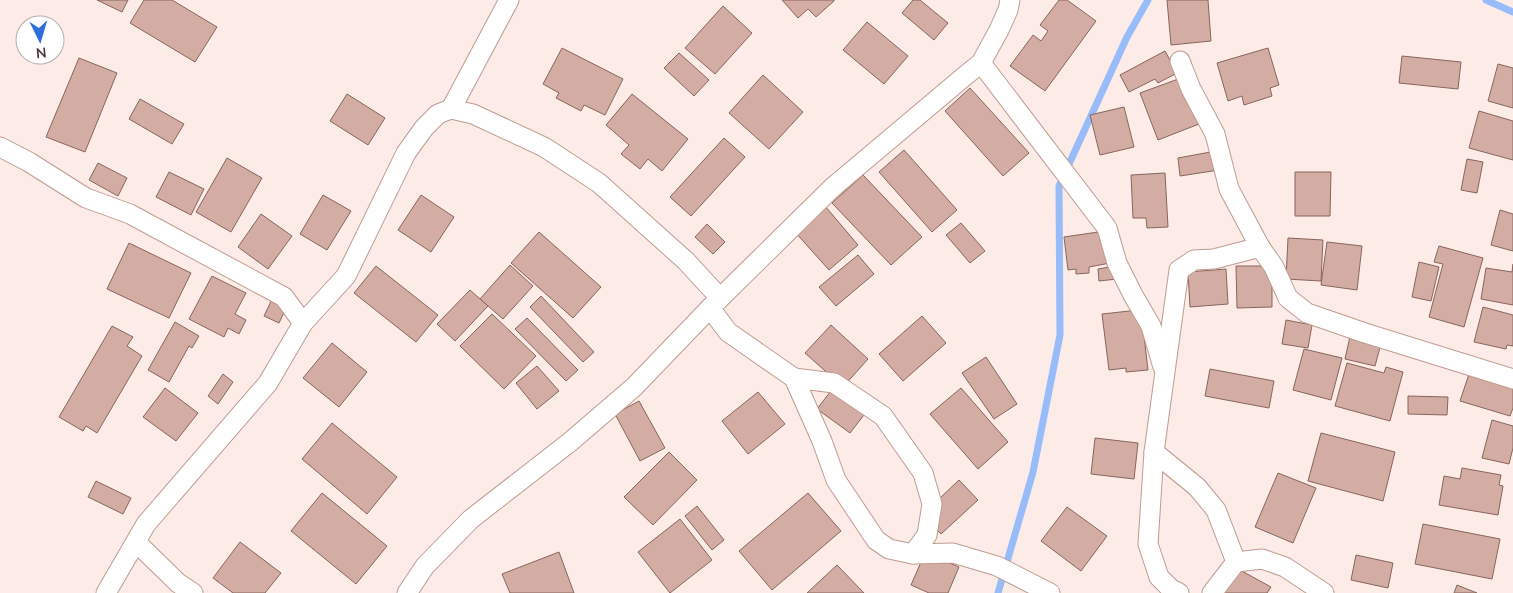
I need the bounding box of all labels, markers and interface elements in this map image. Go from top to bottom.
north arrow [15,15,65,65]
text: N [35,43,47,62]

